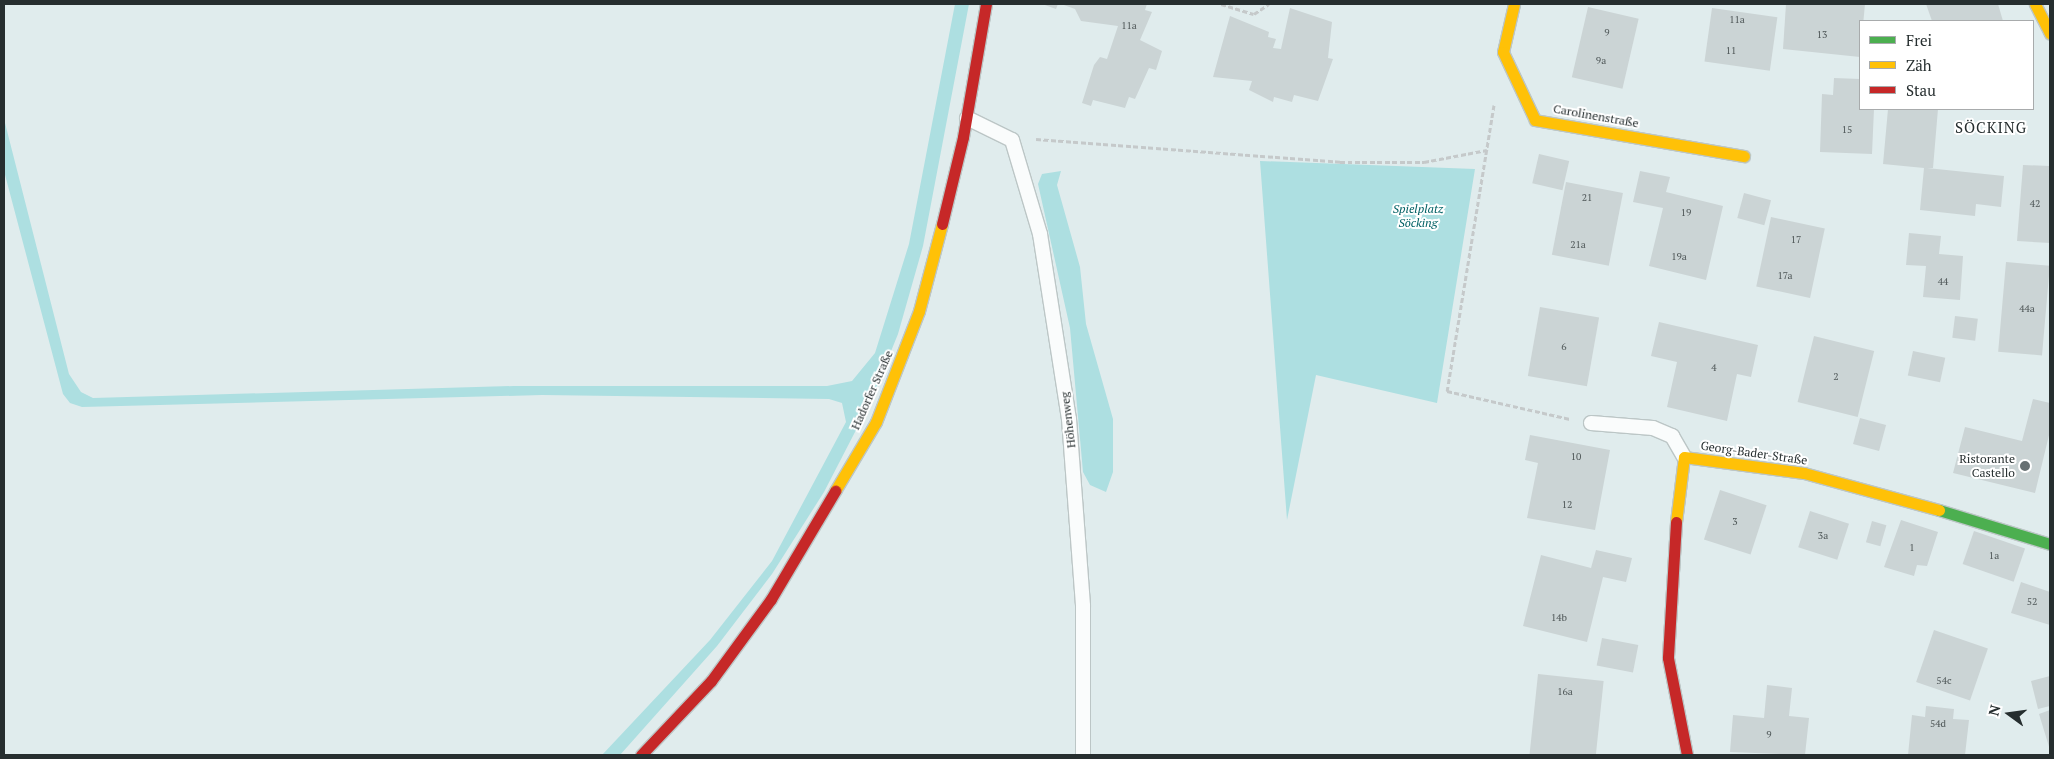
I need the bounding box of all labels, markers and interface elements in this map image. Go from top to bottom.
house number: 11a [1729,14,1745,26]
house number: 11a [1121,20,1137,32]
legend [1859,20,2034,110]
house number: 9 [1604,27,1610,39]
house number: 13 [1817,29,1827,41]
text: Frei [1906,30,1932,50]
house number: 11 [1726,45,1736,57]
house number: 9a [1596,55,1606,67]
text: Zäh [1906,55,1932,75]
text: Stau [1906,80,1936,100]
street label: Carolinenstraße [1552,101,1640,131]
district label: SÖCKING [1954,119,2028,137]
house number: 15 [1842,124,1852,136]
house number: 21 [1582,192,1592,204]
house number: 42 [2030,198,2040,210]
park label: Spielplatz Söcking [1393,202,1443,230]
house number: 19 [1681,207,1691,219]
house number: 17 [1791,234,1801,246]
house number: 21a [1570,239,1586,251]
house number: 19a [1671,251,1687,263]
house number: 17a [1777,270,1793,282]
house number: 44 [1938,276,1948,288]
house number: 44a [2019,303,2035,315]
house number: 6 [1561,341,1567,353]
street label: Hadorfer Straße [848,348,896,432]
house number: 4 [1711,362,1717,374]
house number: 2 [1833,371,1839,383]
street label: Höhenweg [1057,391,1079,449]
street label: Georg-Bader-Straße [1700,438,1808,468]
house number: 10 [1571,451,1581,463]
place label: Ristorante Castello [1959,452,2015,480]
marker: Ristorante Castello [2019,460,2031,472]
house number: 12 [1562,499,1572,511]
house number: 3 [1732,516,1738,528]
house number: 3a [1818,530,1828,542]
house number: 1 [1909,542,1915,554]
house number: 1a [1989,550,1999,562]
house number: 52 [2027,596,2037,608]
house number: 14b [1551,612,1567,624]
house number: 54c [1936,675,1952,687]
house number: 16a [1557,686,1573,698]
north arrow [1984,689,2034,739]
text: N [1983,703,2004,718]
house number: 54d [1930,718,1946,730]
house number: 9 [1766,729,1772,741]

